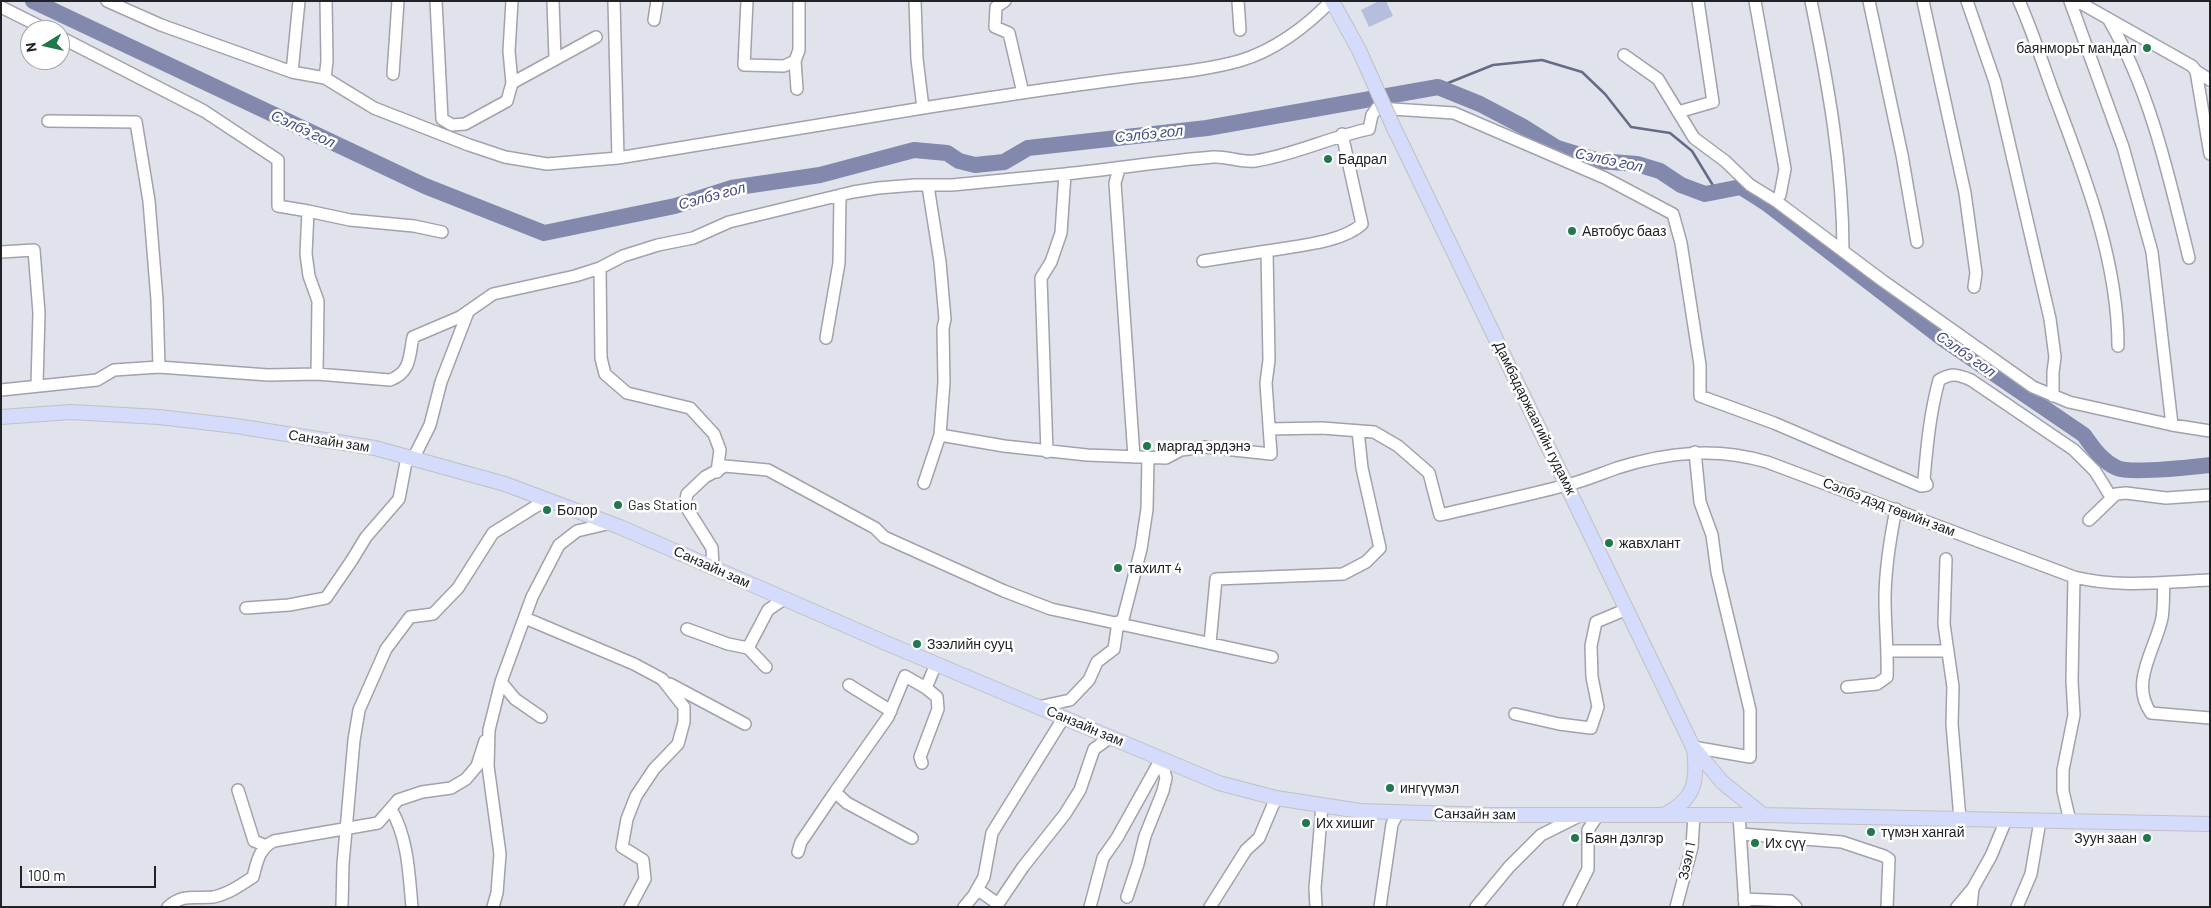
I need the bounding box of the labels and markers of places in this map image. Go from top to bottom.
place label: баянморьт мандал [2016,40,2137,56]
marker: баянморьт мандал [2141,42,2153,54]
place label: Бадрал [1338,151,1387,167]
marker: Бадрал [1322,153,1334,165]
place label: Автобус бааз [1582,223,1666,239]
marker: Автобус бааз [1566,225,1578,237]
place label: маргад эрдэнэ [1157,438,1251,454]
marker: маргад эрдэнэ [1141,440,1153,452]
place label: Gas Station [628,497,697,513]
marker: Gas Station [612,499,624,511]
place label: Болор [557,502,598,518]
marker: Болор [541,504,553,516]
place label: жавхлант [1619,535,1681,551]
marker: жавхлант [1603,537,1615,549]
place label: тахилт 4 [1128,560,1182,576]
marker: тахилт 4 [1112,562,1124,574]
place label: Зээлийн сууц [927,636,1013,652]
marker: Зээлийн сууц [911,638,923,650]
place label: ингүүмэл [1400,780,1459,796]
marker: ингүүмэл [1384,782,1396,794]
place label: Их хишиг [1316,815,1375,831]
marker: Их хишиг [1300,817,1312,829]
place label: түмэн хангай [1881,824,1964,840]
marker: түмэн хангай [1865,826,1877,838]
place label: Баян дэлгэр [1585,830,1663,846]
place label: Зуун заан [2074,830,2137,846]
marker: Баян дэлгэр [1569,832,1581,844]
marker: Зуун заан [2141,832,2153,844]
place label: Их сүү [1765,835,1806,851]
marker: Их сүү [1749,837,1761,849]

